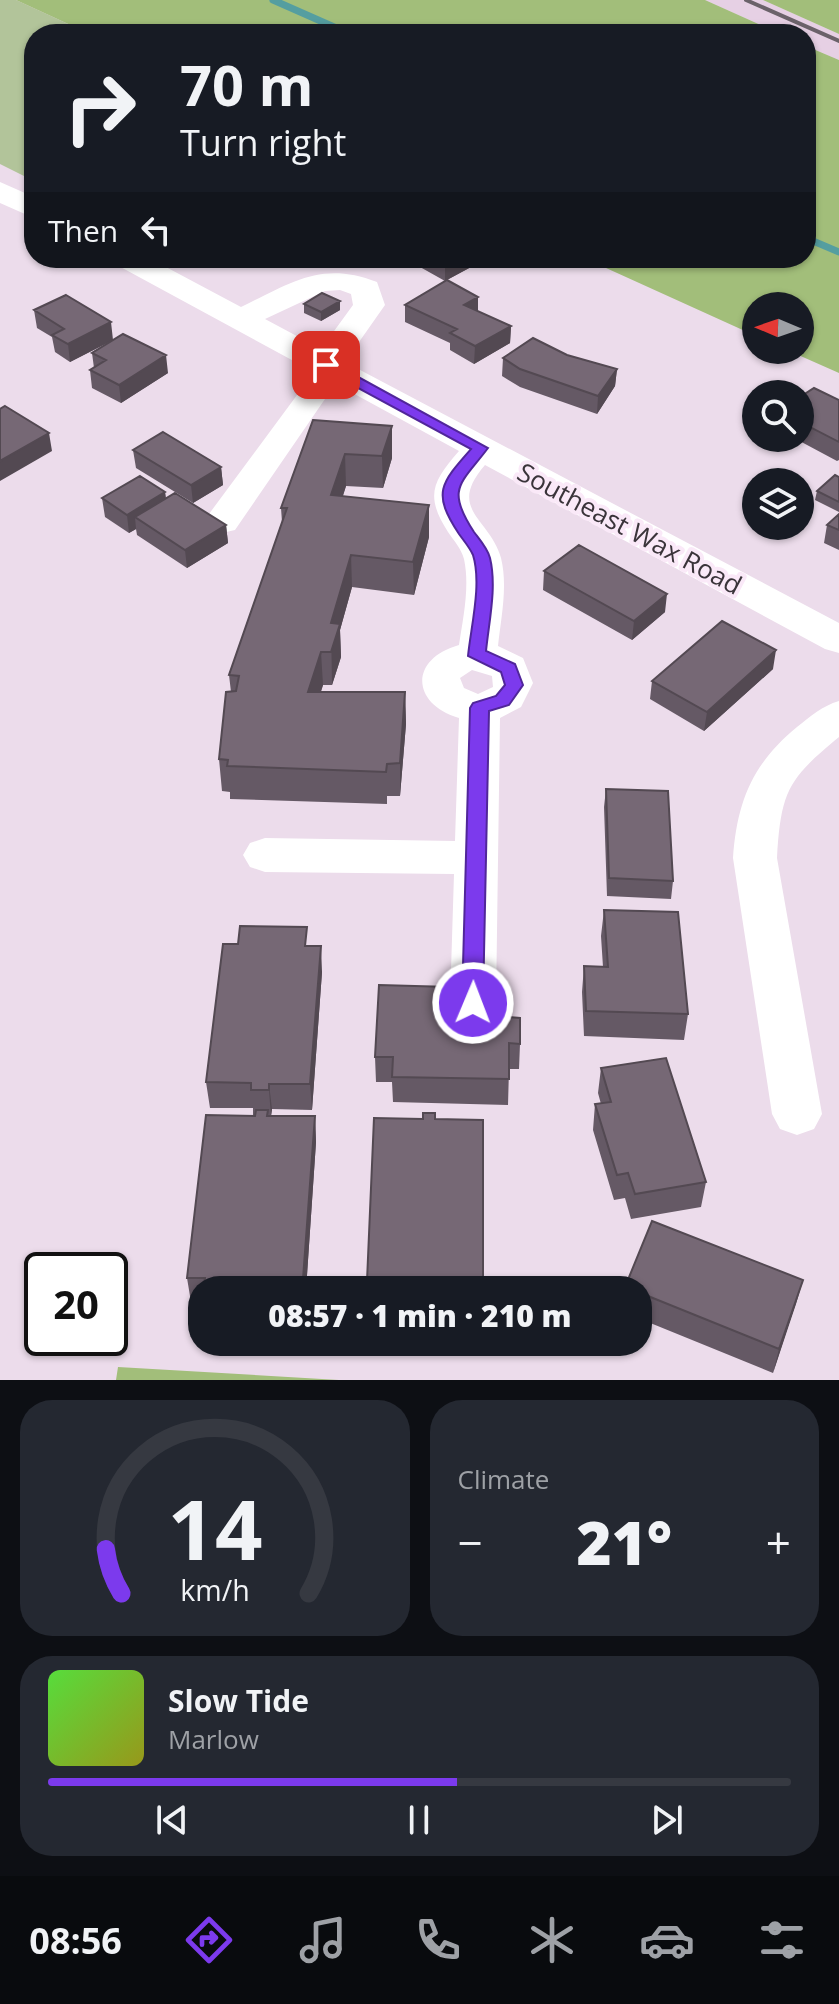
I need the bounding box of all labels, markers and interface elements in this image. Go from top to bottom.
text: 70 m [180,46,314,122]
icon: right [48,56,152,160]
text: Turn right [180,118,346,167]
icon: left [134,208,178,252]
text: Then [48,210,118,251]
north arrow [742,292,814,364]
map controls [742,292,814,540]
pin [292,331,360,399]
icon: arrive [304,343,348,387]
button: search [742,380,814,452]
street label: Southeast Wax Road [511,454,749,602]
button: layers [742,468,814,540]
position arrow [431,961,515,1045]
speed limit sign: 20 [24,1252,128,1356]
text: 08:57 · 1 min · 210 m [268,1295,572,1336]
text: Climate [458,1461,549,1497]
text: 14 [167,1471,262,1584]
text: 21° [576,1501,672,1583]
text: − [458,1512,483,1572]
text: + [766,1512,791,1572]
text: km/h [180,1570,249,1609]
text: Slow Tide [168,1680,309,1721]
text: Marlow [168,1721,259,1757]
icon: previous [150,1798,194,1842]
icon: pause [397,1798,441,1842]
icon: next [645,1798,689,1842]
icon: directions [181,1912,237,1968]
icon: music [295,1912,351,1968]
icon: phone [410,1912,466,1968]
icon: climate [524,1912,580,1968]
icon: car [639,1912,695,1968]
icon: filters [754,1912,810,1968]
text: 08:56 [29,1916,122,1965]

